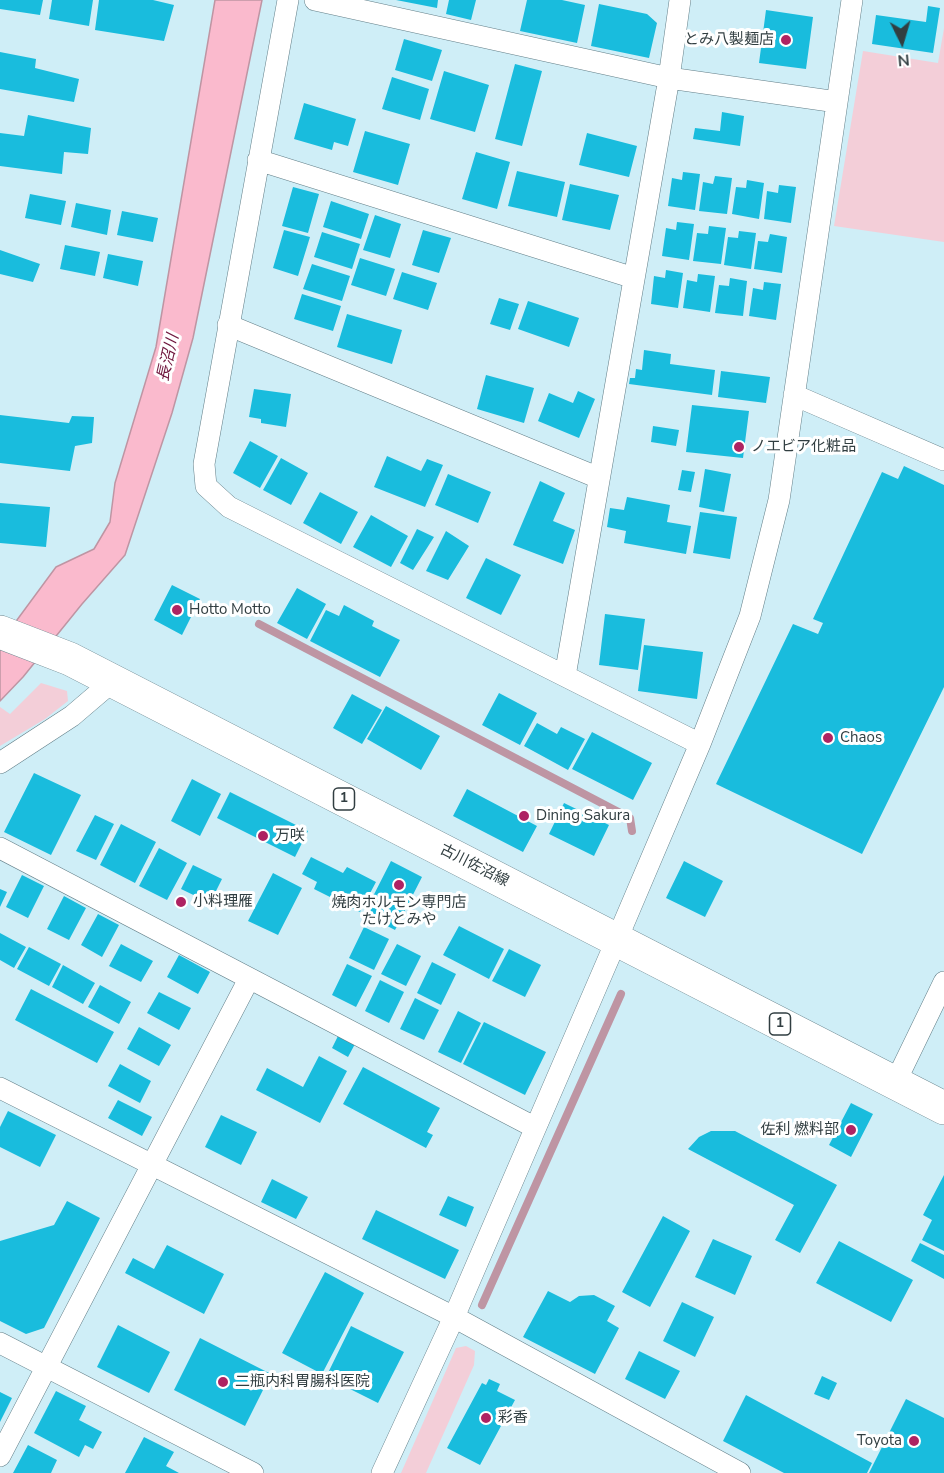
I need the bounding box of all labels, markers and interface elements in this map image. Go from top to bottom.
north arrow [872,12,932,72]
place label: とみ八製麺店 [684,31,774,49]
marker: とみ八製麺店 [779,33,793,47]
text: N [897,48,910,71]
water label: 長沼川 [154,332,184,384]
place label: ノエビア化粧品 [751,438,856,456]
marker: ノエビア化粧品 [732,440,746,454]
place label: Hotto Motto [189,601,271,619]
marker: Hotto Motto [170,603,184,617]
place label: Chaos [840,729,882,747]
marker: Chaos [821,731,835,745]
road number: 1 [334,788,354,810]
place label: Dining Sakura [536,807,630,825]
marker: Dining Sakura [517,809,531,823]
place label: 万咲 [275,827,305,845]
marker: 万咲 [256,829,270,843]
street label: 古川佐沼線 [437,841,511,891]
marker: 焼肉ホルモン専門店 たけとみや [392,878,406,892]
place label: 小料理雁 [193,893,253,911]
place label: 焼肉ホルモン専門店 たけとみや [332,894,466,929]
marker: 小料理雁 [174,895,188,909]
road number: 1 [770,1013,790,1035]
place label: 佐利 燃料部 [760,1121,839,1139]
marker: 佐利 燃料部 [844,1123,858,1137]
place label: 二瓶内科胃腸科医院 [235,1373,370,1391]
marker: 二瓶内科胃腸科医院 [216,1375,230,1389]
place label: 彩香 [498,1409,528,1427]
marker: 彩香 [479,1411,493,1425]
place label: Toyota [857,1432,902,1450]
marker: Toyota [907,1434,921,1448]

